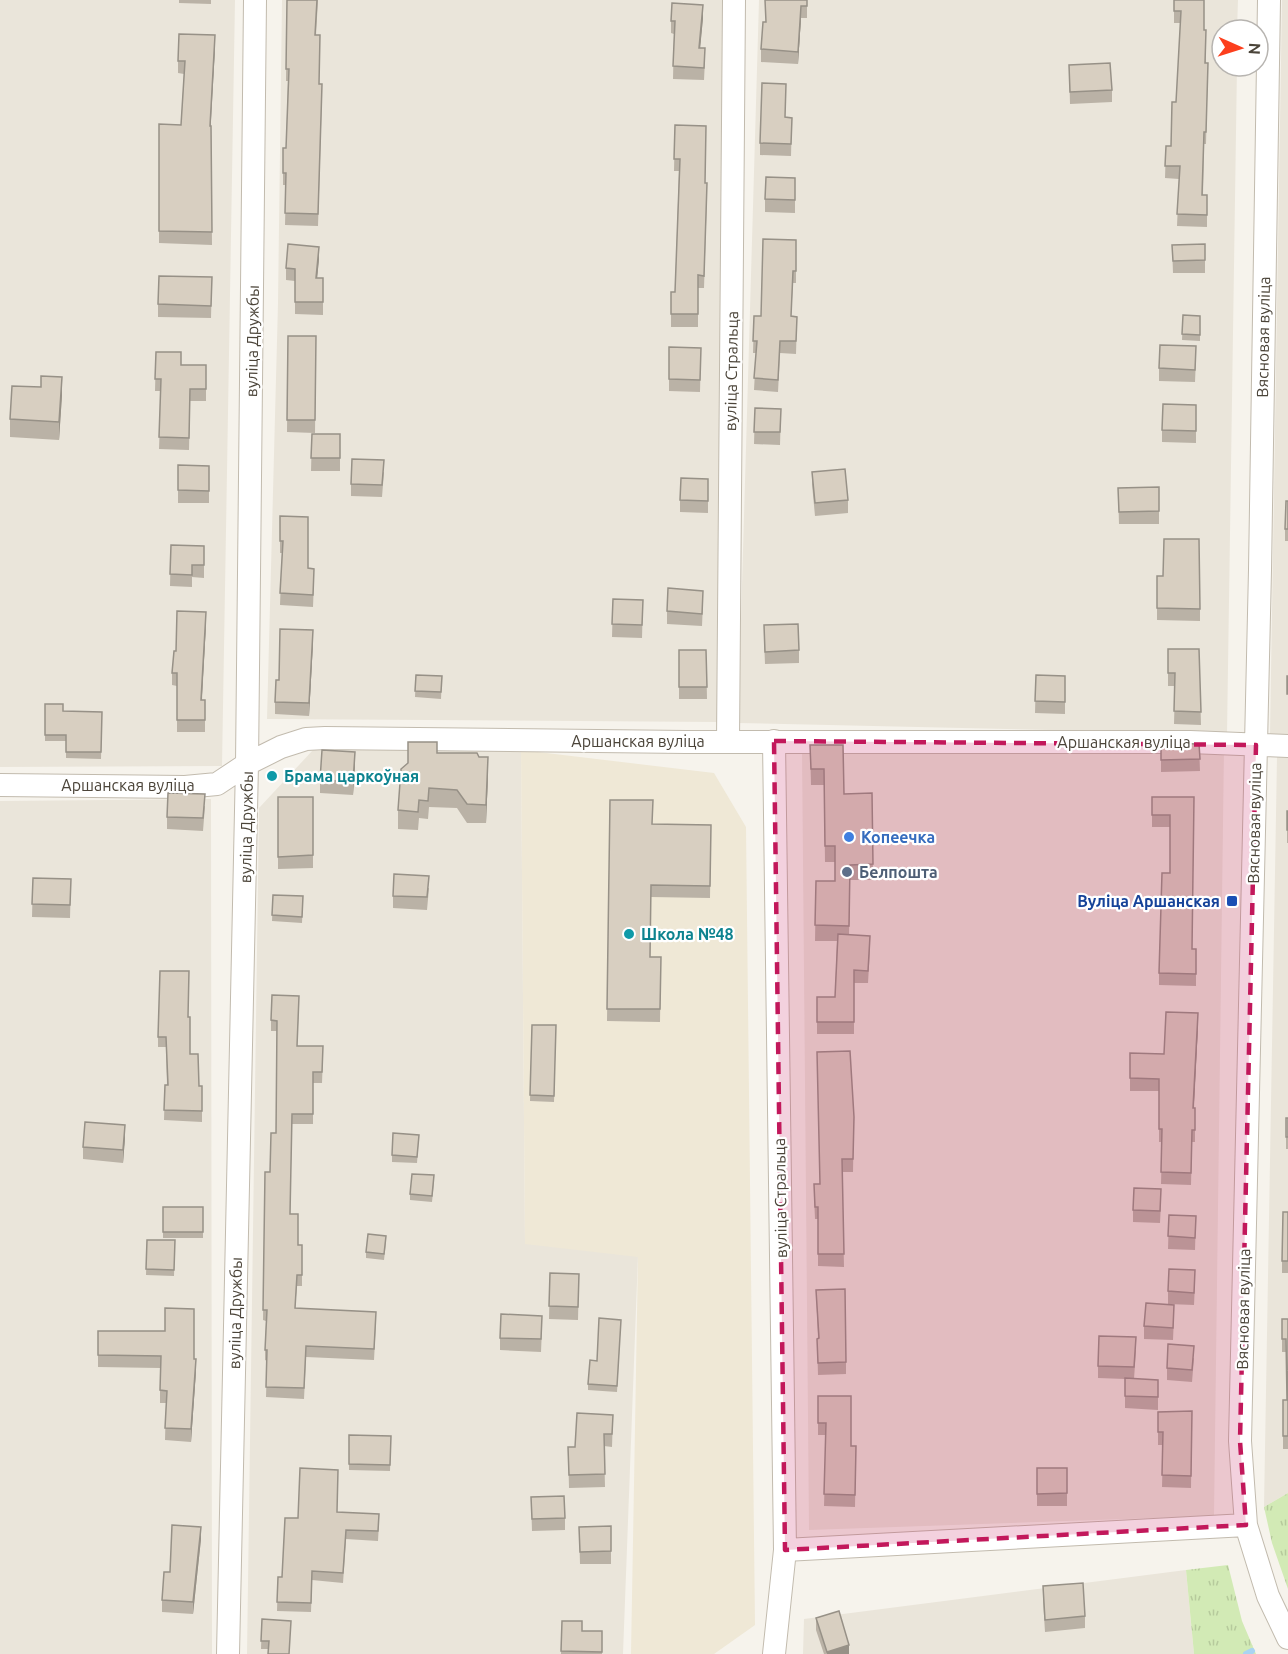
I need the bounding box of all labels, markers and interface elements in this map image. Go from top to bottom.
north arrow [1210,18,1270,78]
text: N [1246,42,1264,55]
street label: Вясновая вуліца [1253,276,1273,398]
street label: вуліца Дружбы [242,285,262,397]
street label: вуліца Стральца [721,311,741,431]
street label: Аршанская вуліца [571,732,705,750]
street label: Аршанская вуліца [1057,733,1191,751]
street label: Вясновая вуліца [1244,762,1264,884]
place label: Брама царкоўная [284,767,419,785]
marker: Брама царкоўная [265,769,279,783]
street label: вуліца Дружбы [236,771,256,883]
street label: Аршанская вуліца [61,776,195,794]
place label: Копеечка [861,828,935,846]
marker: Копеечка [842,830,856,844]
place label: Белпошта [859,863,938,881]
marker: Белпошта [840,865,854,879]
place label: Вуліца Аршанская [1077,892,1220,910]
marker: Вуліца Аршанская [1225,894,1239,908]
place label: Школа №48 [641,925,734,943]
marker: Школа №48 [622,927,636,941]
street label: вуліца Стральца [770,1138,790,1258]
street label: Вясновая вуліца [1233,1248,1253,1370]
street label: вуліца Дружбы [225,1257,245,1369]

